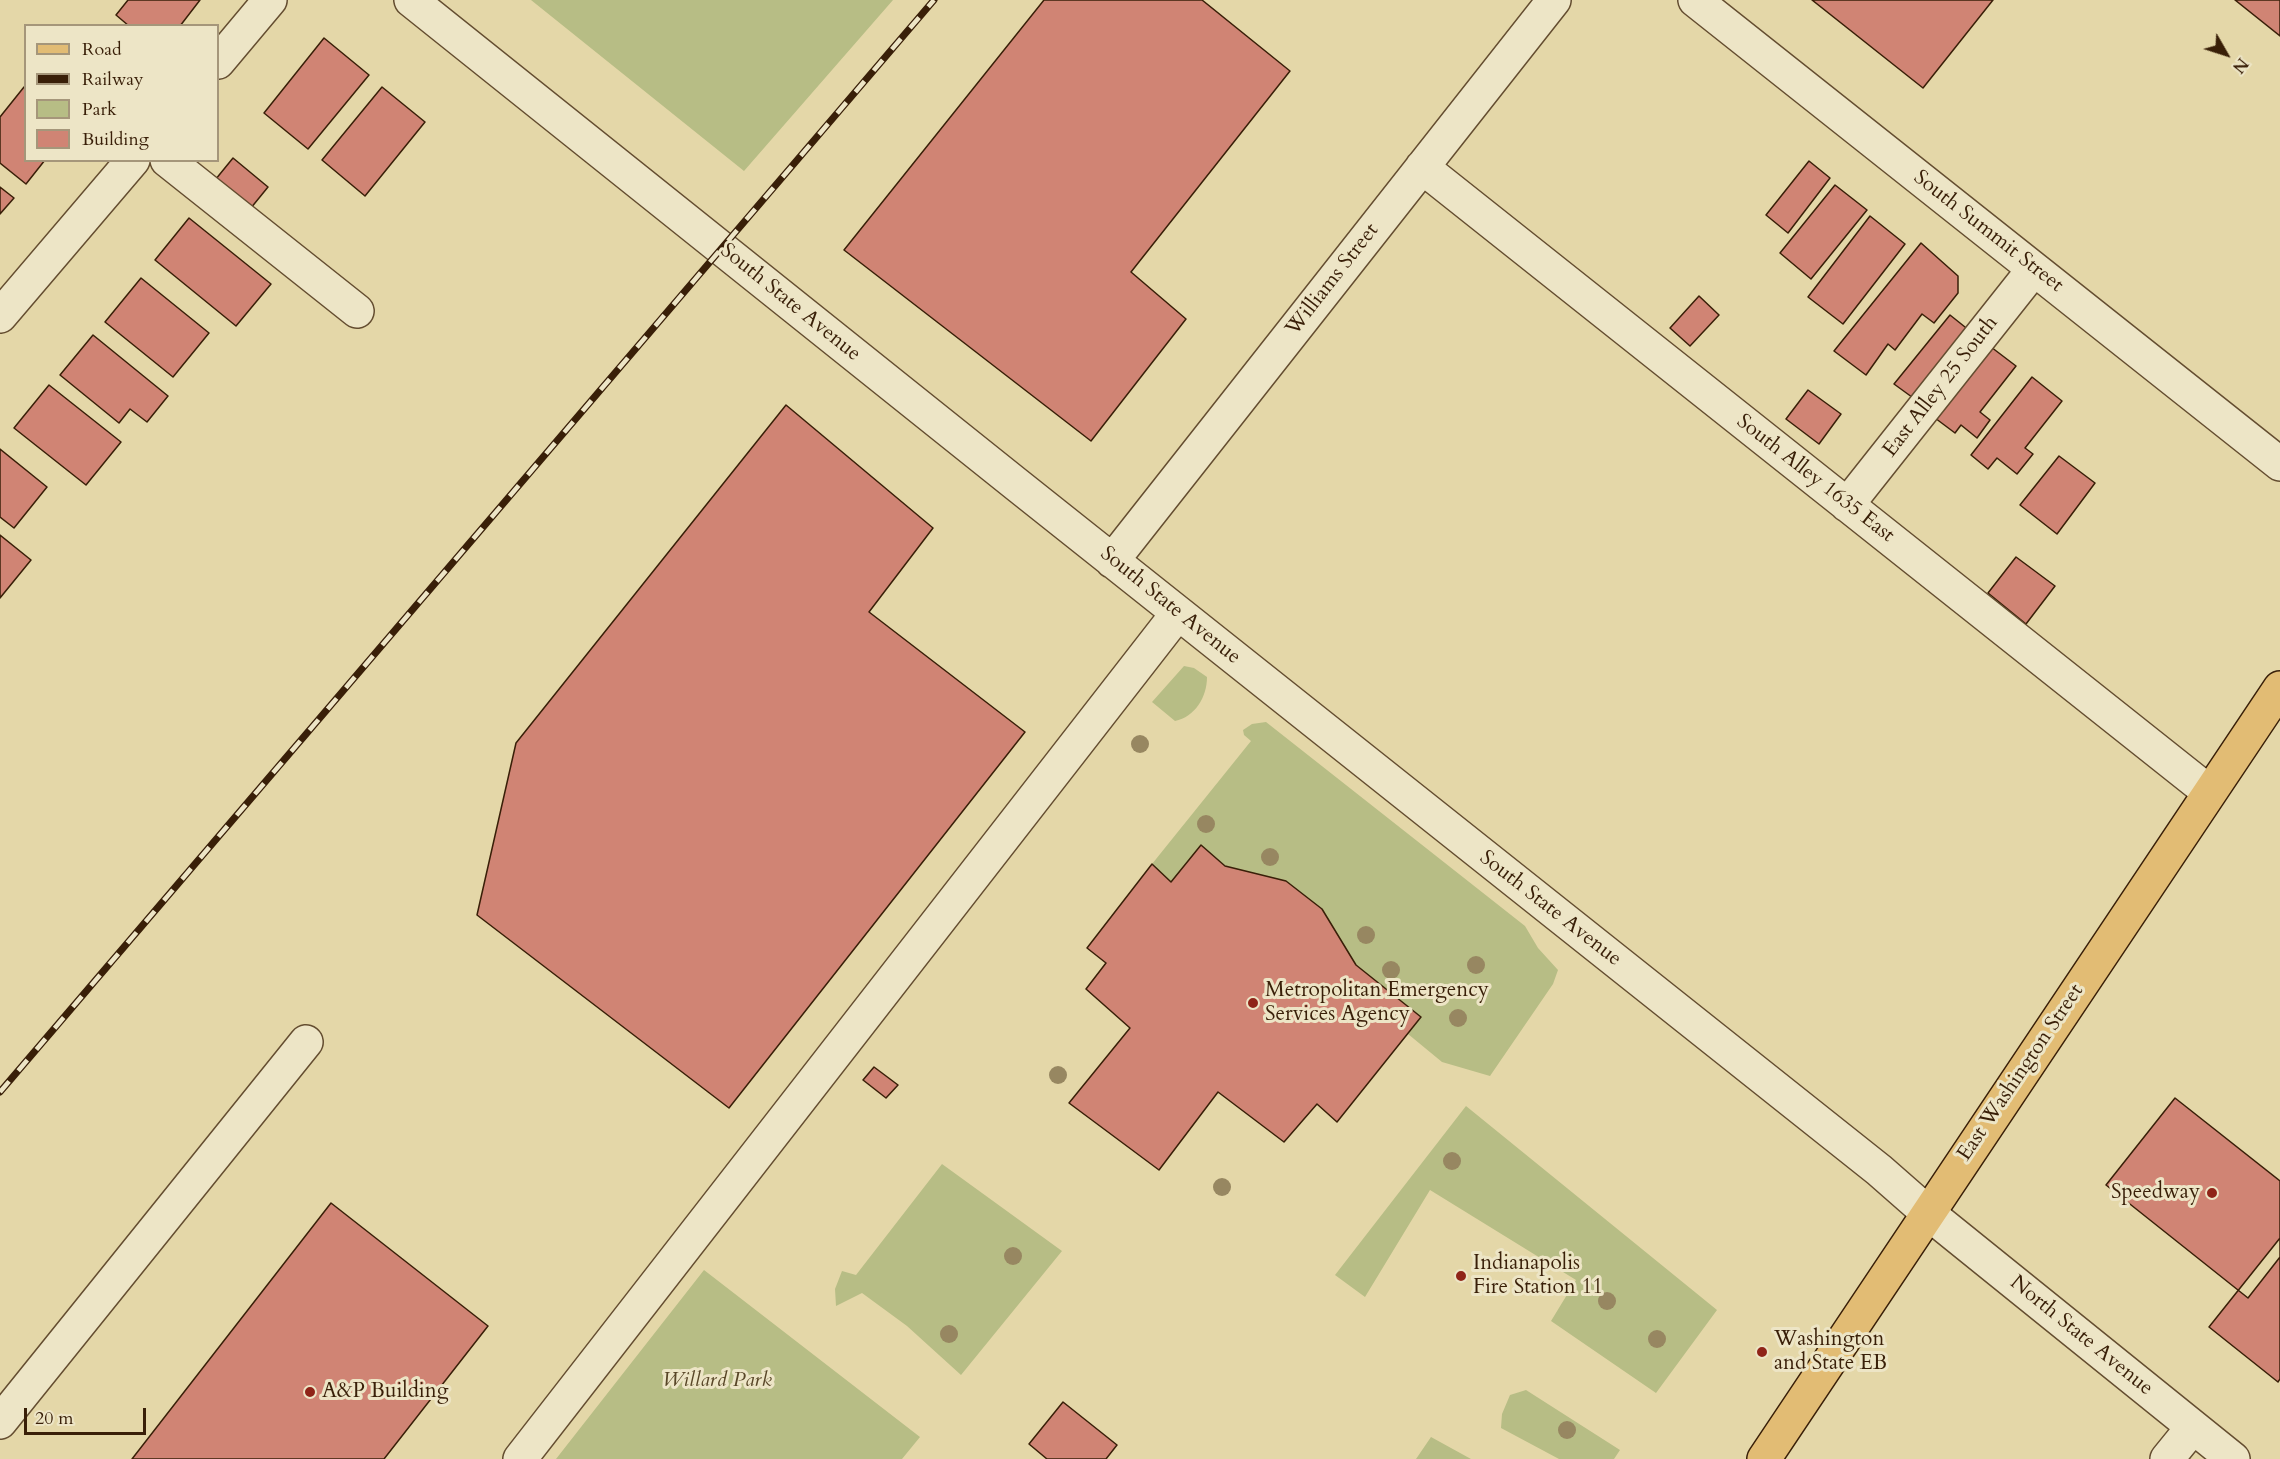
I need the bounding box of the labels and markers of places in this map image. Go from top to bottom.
place label: Metropolitan Emergency Services Agency [1265,978,1489,1028]
marker: Metropolitan Emergency Services Agency [1246,996,1260,1010]
place label: Speedway [2111,1180,2200,1206]
marker: Speedway [2205,1186,2219,1200]
place label: Indianapolis Fire Station 11 [1473,1251,1603,1301]
marker: Indianapolis Fire Station 11 [1454,1269,1468,1283]
place label: Washington and State EB [1774,1327,1887,1377]
marker: Washington and State EB [1755,1345,1769,1359]
place label: A&P Building [322,1379,448,1405]
marker: A&P Building [303,1385,317,1399]

